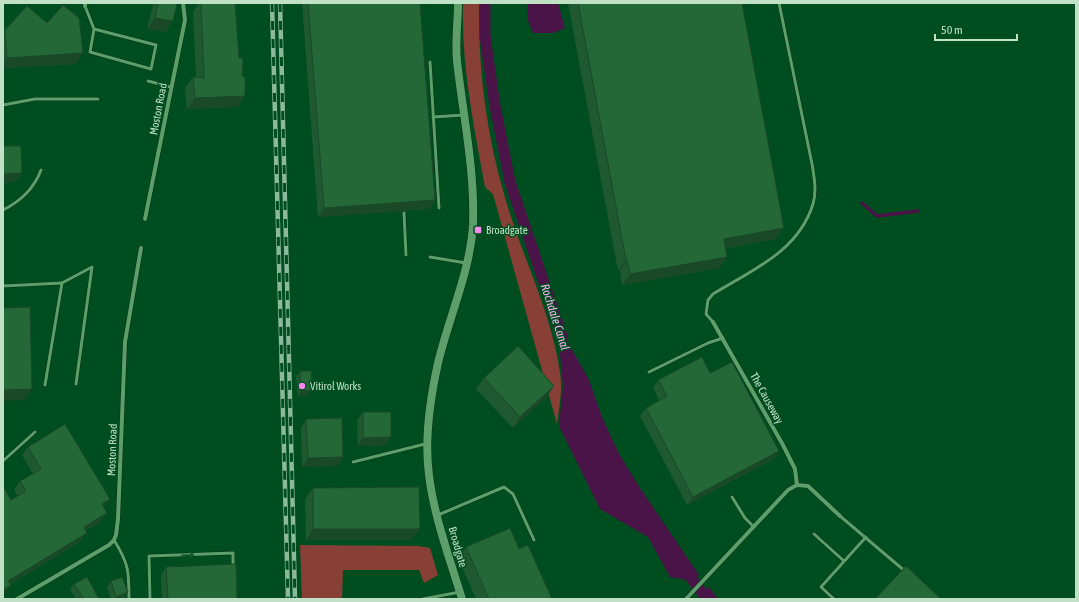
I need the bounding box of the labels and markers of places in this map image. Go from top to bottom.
place label: Broadgate [486,224,528,236]
marker: Broadgate [473,225,483,235]
place label: Vitirol Works [310,380,361,392]
marker: Vitirol Works [297,381,307,391]

